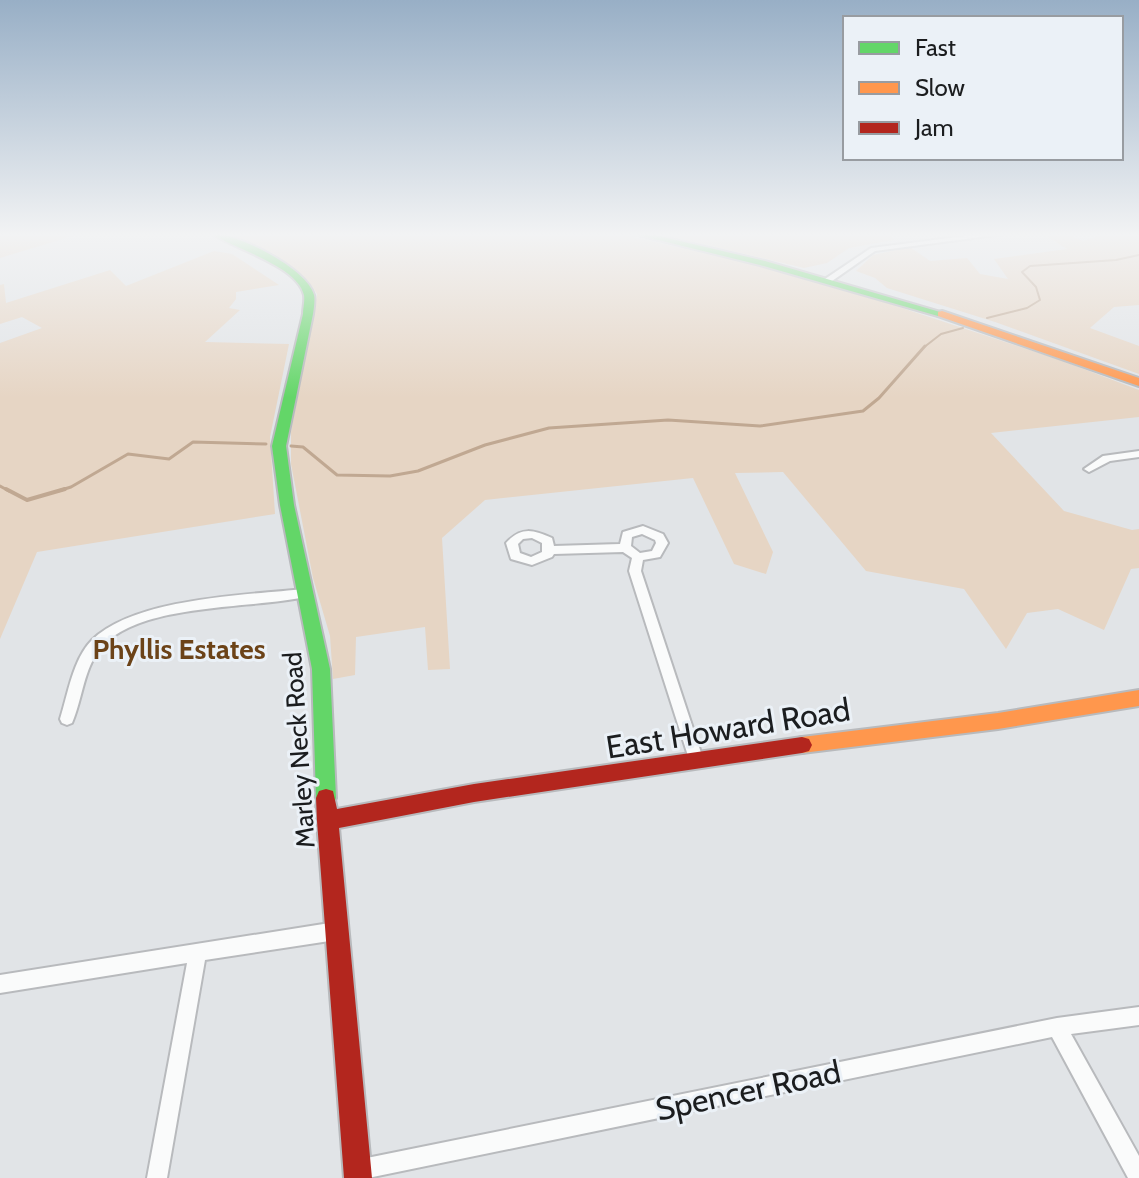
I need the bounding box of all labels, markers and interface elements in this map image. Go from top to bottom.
legend [843,16,1123,160]
text: Fast [915,33,956,62]
text: Slow [915,73,965,102]
text: Jam [914,113,953,142]
district label: Phyllis Estates [92,632,266,666]
street label: Marley Neck Road [276,651,322,849]
street label: East Howard Road [603,689,853,767]
street label: Spencer Road [652,1051,844,1129]

